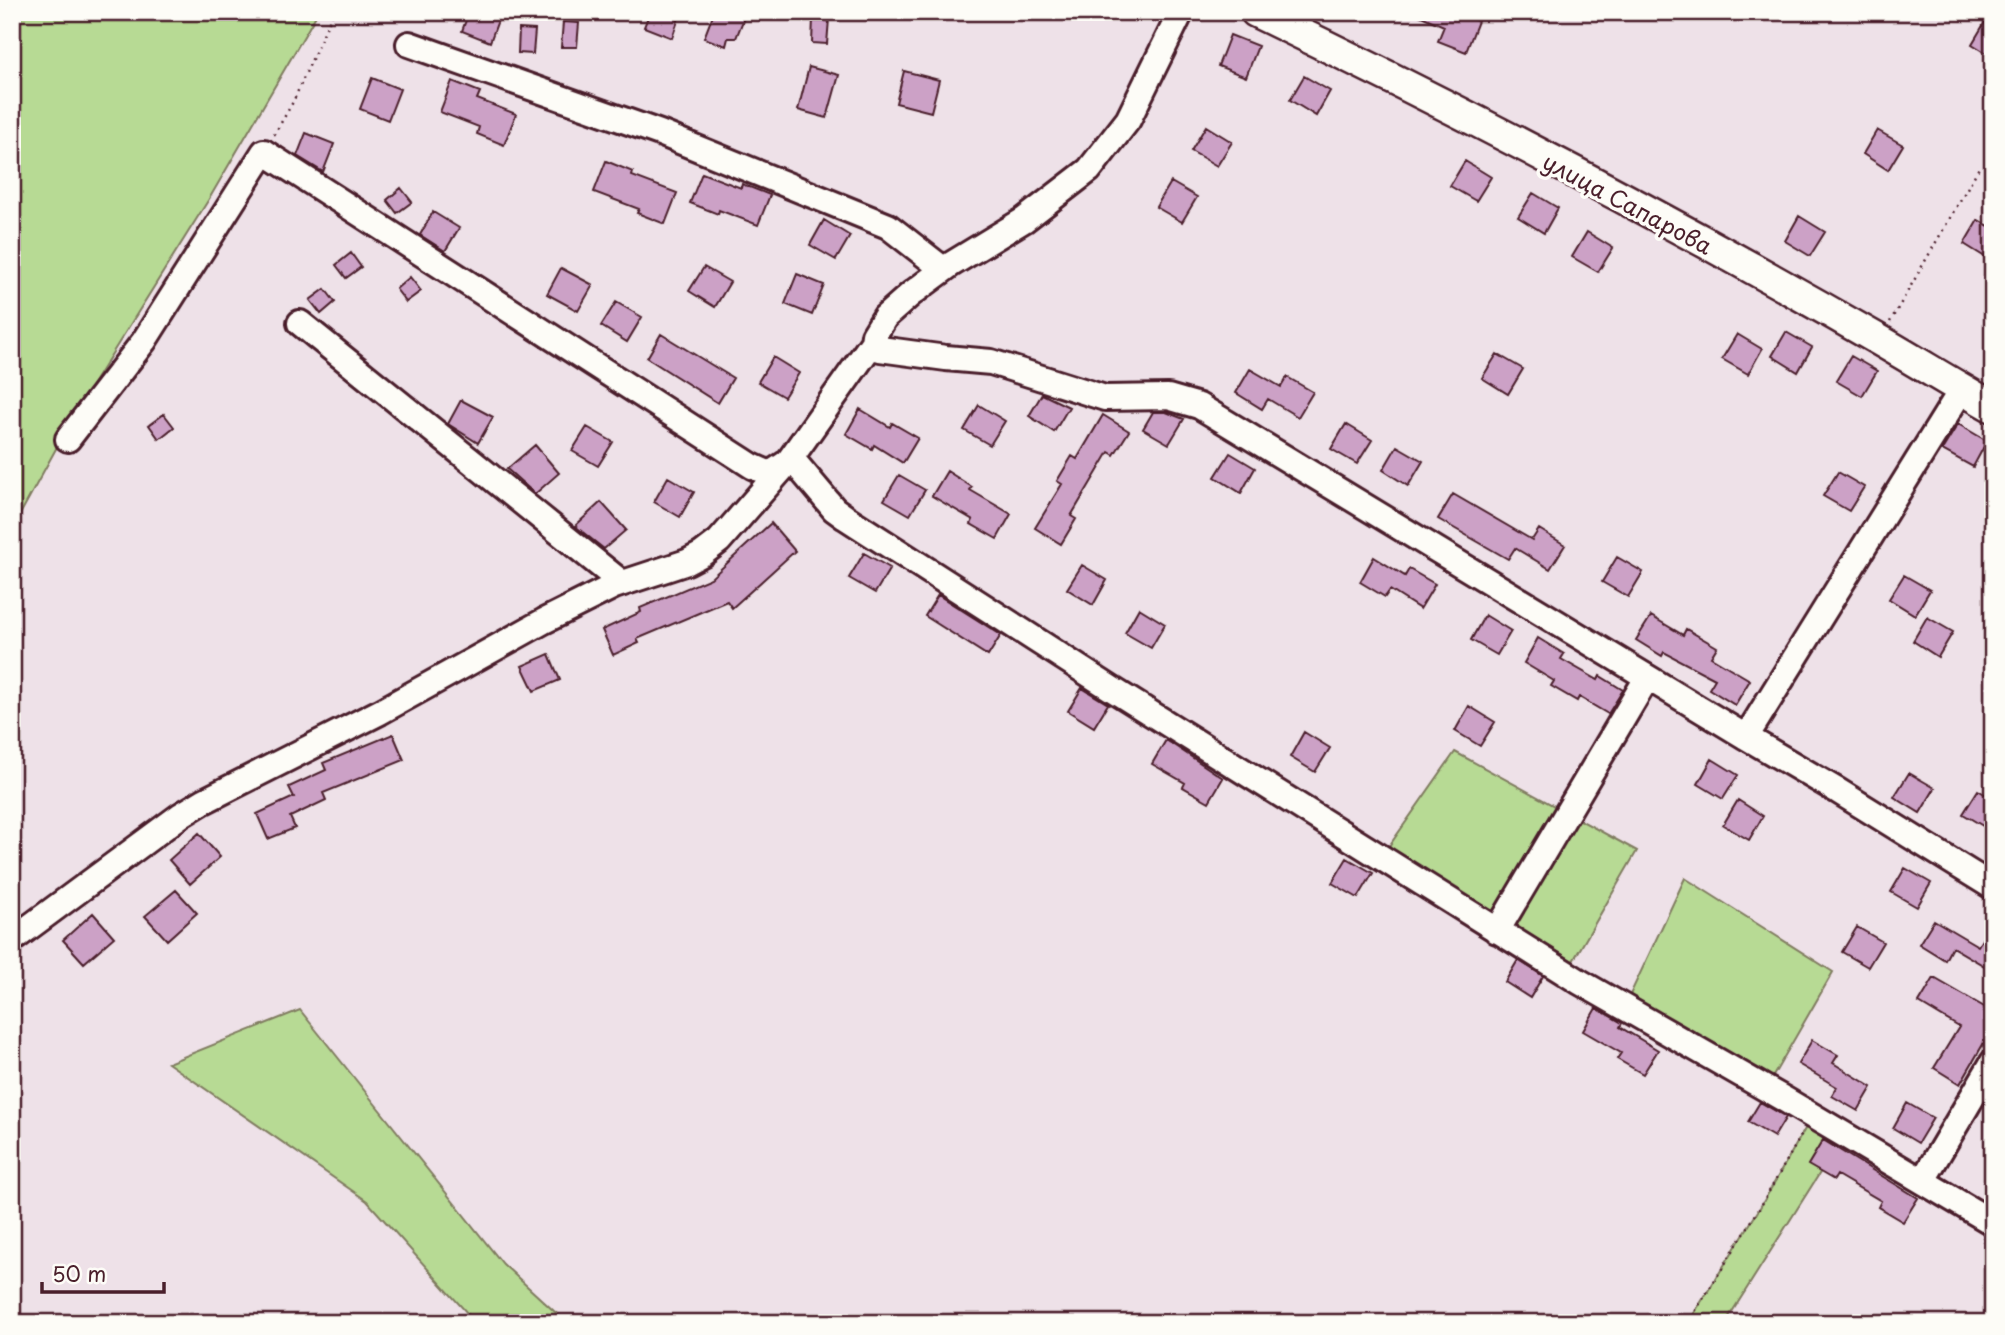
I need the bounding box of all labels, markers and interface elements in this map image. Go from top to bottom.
street label: улица Сапарова [1537,143,1720,263]
scale bar [42,1251,164,1295]
text: 50 m [52,1257,106,1289]

